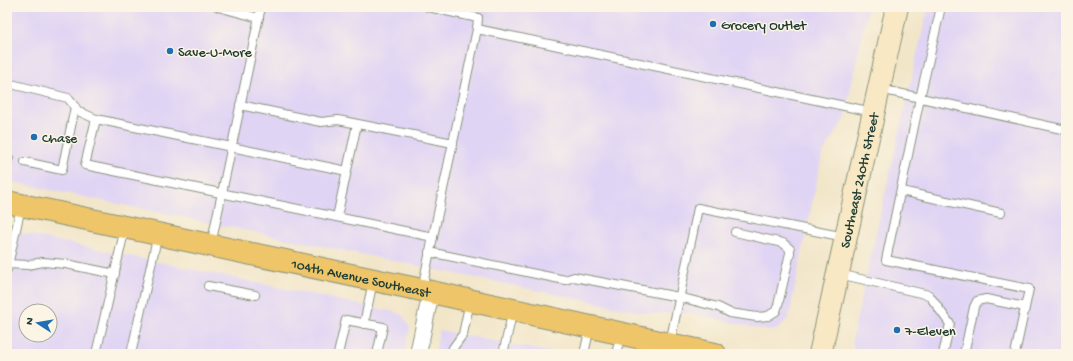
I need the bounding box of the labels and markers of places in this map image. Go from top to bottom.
place label: Grocery Outlet [721,18,807,35]
marker: Grocery Outlet [708,19,718,29]
place label: Save-U-More [178,45,252,62]
marker: Save-U-More [165,46,175,56]
place label: Chase [42,131,78,148]
marker: Chase [29,132,39,142]
place label: 7-Eleven [904,324,956,341]
marker: 7-Eleven [892,325,902,335]

